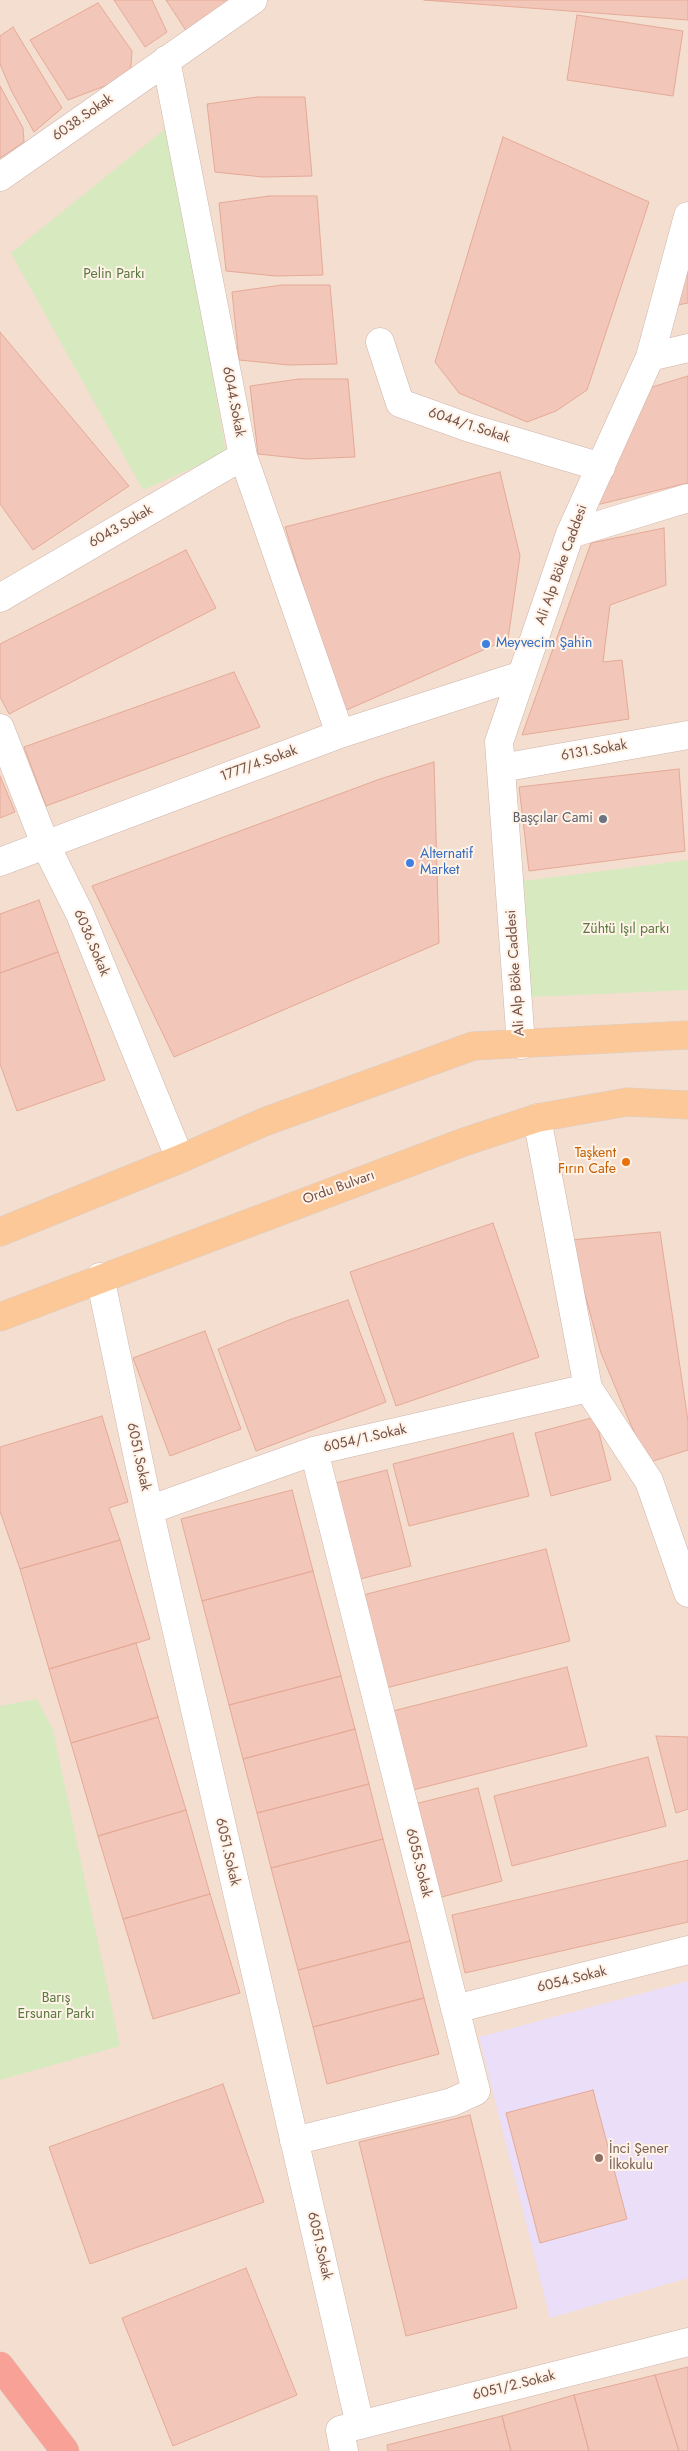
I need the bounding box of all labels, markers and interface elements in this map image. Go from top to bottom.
street label: 6038.Sokak [49,91,117,145]
park label: Pelin Parkı [83,267,145,283]
street label: 6044.Sokak [218,365,248,439]
street label: 6044/1.Sokak [426,405,512,447]
street label: 6043.Sokak [86,502,156,552]
street label: Ali Alp Böke Caddesi [532,503,592,627]
place label: Meyvecim Şahin [496,636,592,652]
marker: Meyvecim Şahin [480,638,492,650]
street label: 6131.Sokak [560,737,628,765]
street label: 1777/4.Sokak [218,742,300,786]
place label: Başçılar Cami [513,811,593,827]
marker: Başçılar Cami [597,813,609,825]
place label: Alternatif Market [420,847,473,880]
marker: Alternatif Market [404,857,416,869]
street label: 6036.Sokak [69,907,113,979]
street label: Ali Alp Böke Caddesi [503,909,529,1037]
park label: Zühtü Işıl parkı [583,922,669,938]
place label: Taşkent Fırın Cafe [558,1146,616,1178]
marker: Taşkent Fırın Cafe [620,1156,632,1168]
street label: Ordu Bulvarı [301,1167,377,1209]
street label: 6051.Sokak [123,1421,153,1493]
street label: 6054/1.Sokak [322,1421,408,1457]
street label: 6051.Sokak [211,1816,243,1888]
street label: 6055.Sokak [401,1827,435,1899]
street label: 6054.Sokak [535,1963,609,1997]
park label: Barış Ersunar Parkı [17,1991,95,2024]
place label: İnci Şener İlkokulu [609,2142,669,2174]
marker: İnci Şener İlkokulu [593,2152,605,2164]
street label: 6051.Sokak [303,2210,335,2282]
street label: 6051/2.Sokak [471,2368,557,2404]

